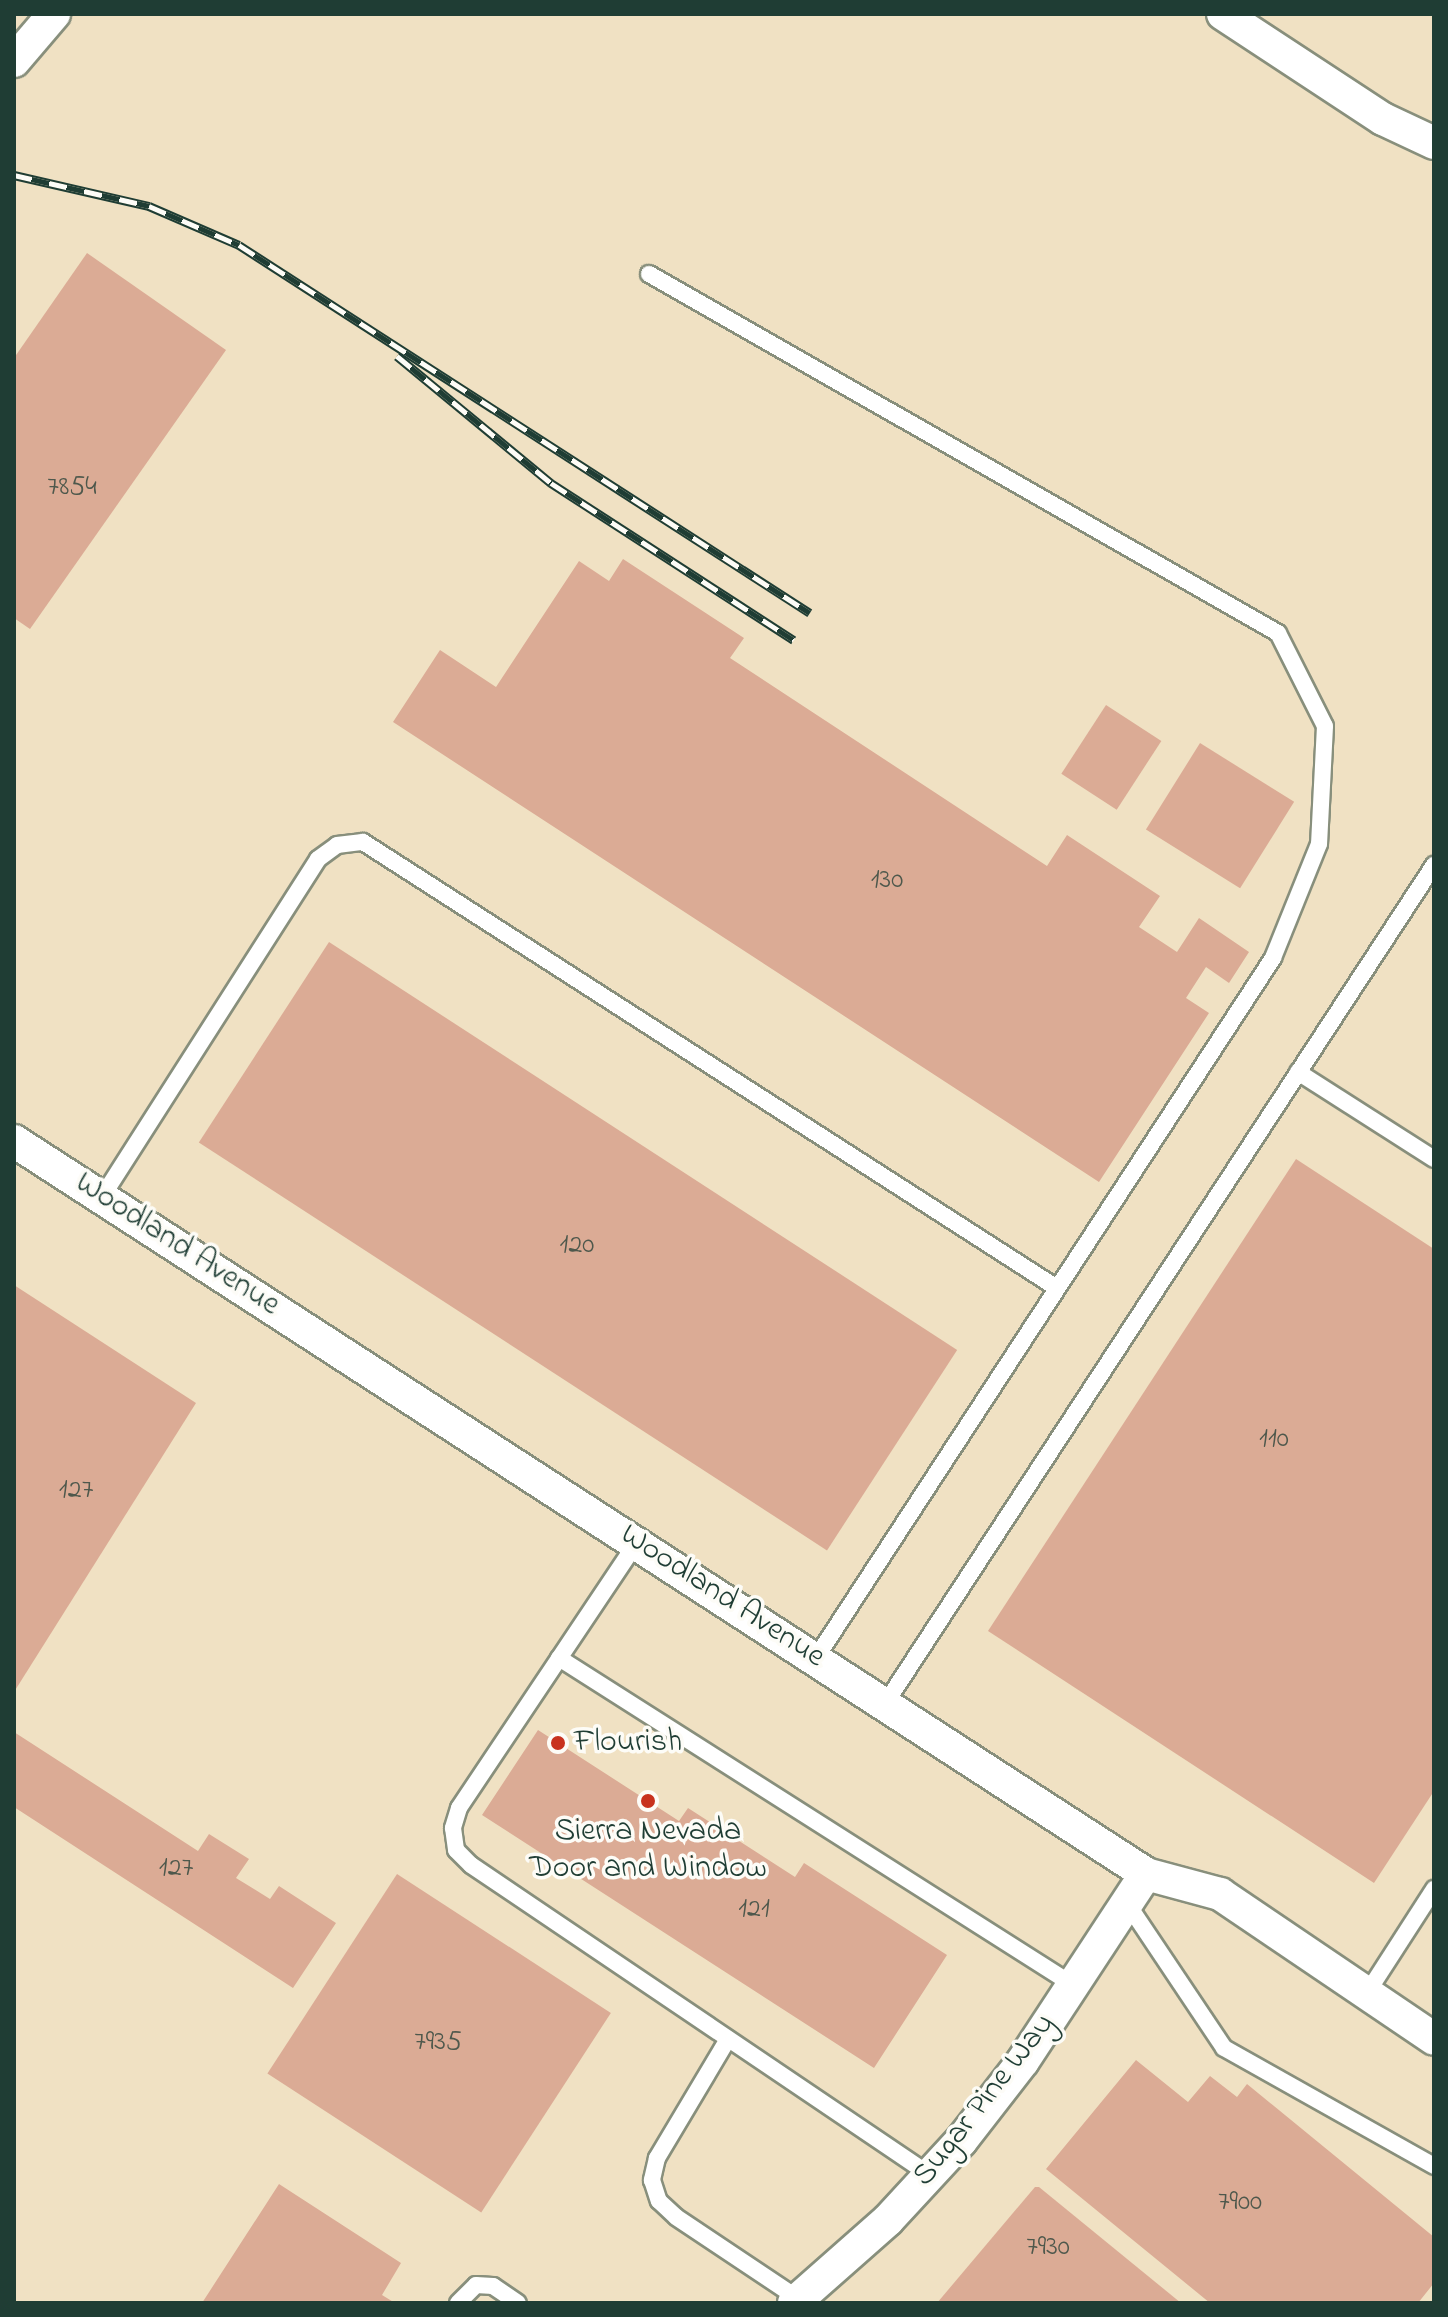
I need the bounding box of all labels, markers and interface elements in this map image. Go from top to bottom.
house number: 7854 [47,471,97,505]
house number: 130 [871,864,903,898]
street label: Woodland Avenue [68,1165,286,1325]
house number: 120 [560,1229,594,1263]
house number: 110 [1259,1423,1289,1457]
house number: 127 [59,1474,93,1508]
street label: Woodland Avenue [613,1517,831,1677]
place label: Flourish [574,1724,682,1762]
marker: Flourish [549,1734,567,1752]
marker: Sierra Nevada Door and Window [639,1792,657,1810]
place label: Sierra Nevada Door and Window [529,1814,767,1889]
house number: 127 [159,1852,193,1886]
house number: 121 [738,1893,770,1927]
street label: Sugar Pine Way [906,2007,1064,2195]
house number: 7935 [414,2026,462,2060]
house number: 7900 [1218,2186,1262,2220]
house number: 7930 [1026,2231,1070,2265]

